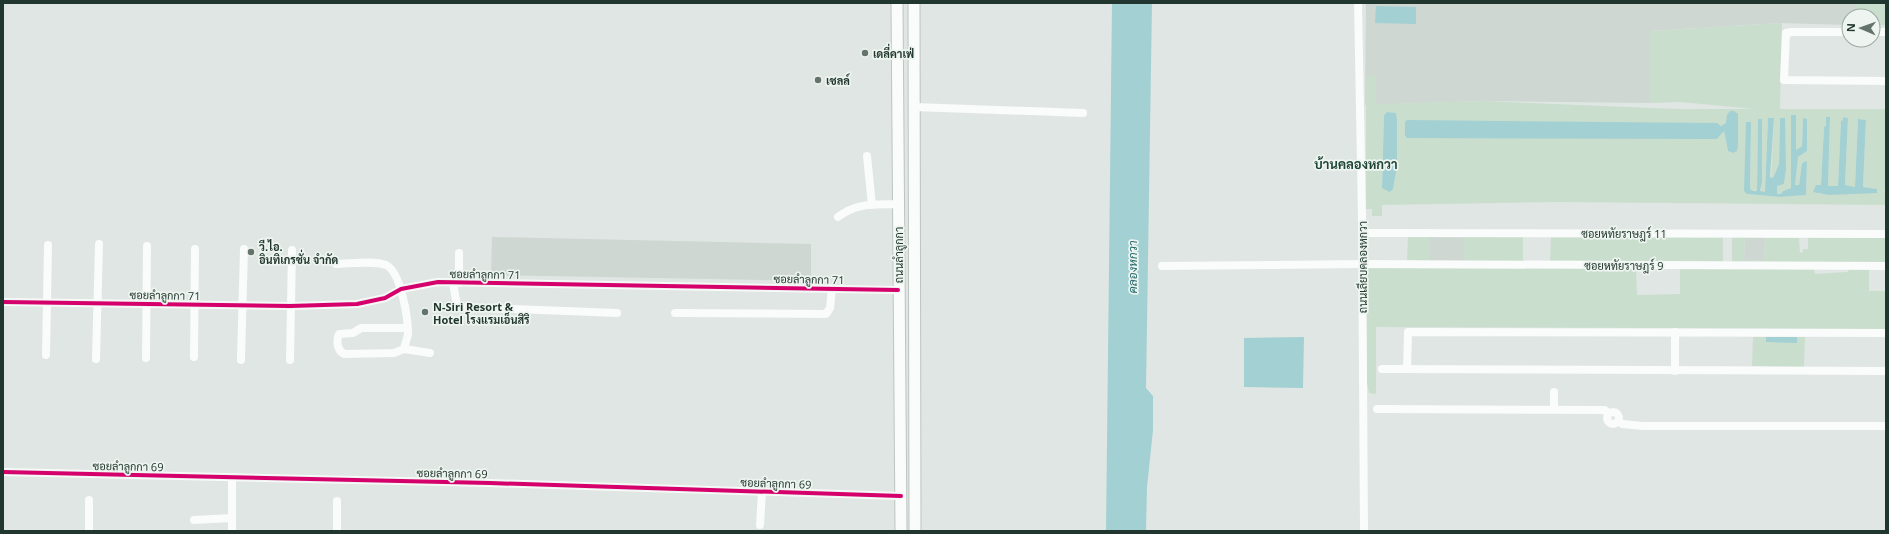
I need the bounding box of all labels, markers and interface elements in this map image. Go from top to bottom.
north arrow [1841,8,1881,48]
text: N [1843,23,1858,32]
place label: เดลี่คาเฟ่ [873,43,914,61]
marker: เดลี่คาเฟ่ [860,48,870,58]
place label: เชลล์ [826,73,851,88]
marker: เชลล์ [813,75,823,85]
district label: บ้านคลองหกวา [1314,155,1398,173]
street label: ถนนเลียบคลองหกวา [1355,221,1370,313]
street label: ซอยหทัยราษฎร์ 11 [1581,226,1667,242]
street label: ถนนลำลูกกา [891,227,907,283]
place label: วี.ไอ. อินทิเกรชั่น จำกัด [258,239,338,267]
water label: คลองหกวา [1124,240,1141,294]
marker: วี.ไอ. อินทิเกรชั่น จำกัด [246,247,256,257]
street label: ซอยหทัยราษฎร์ 9 [1584,258,1664,274]
street label: ซอยลำลูกกา 71 [449,266,521,283]
street label: ซอยลำลูกกา 71 [773,271,845,288]
street label: ซอยลำลูกกา 71 [129,287,201,304]
place label: N-Siri Resort & Hotel โรงแรมเอ็นสิริ [433,299,530,327]
marker: N-Siri Resort & Hotel โรงแรมเอ็นสิริ [420,307,430,317]
street label: ซอยลำลูกกา 69 [92,458,164,475]
street label: ซอยลำลูกกา 69 [416,465,488,482]
street label: ซอยลำลูกกา 69 [740,474,812,493]

